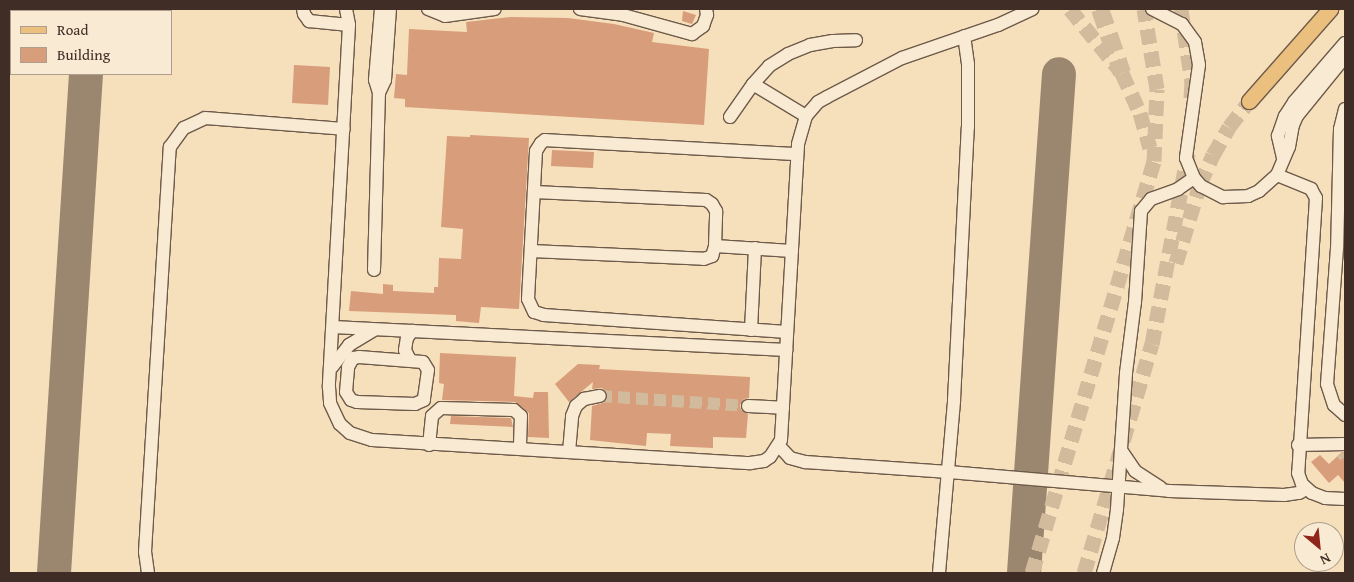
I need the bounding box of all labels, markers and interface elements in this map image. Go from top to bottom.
legend [10,10,172,75]
text: Road [57,19,88,40]
text: Building [57,44,110,65]
north arrow [1294,522,1344,572]
text: N [1317,548,1334,570]

